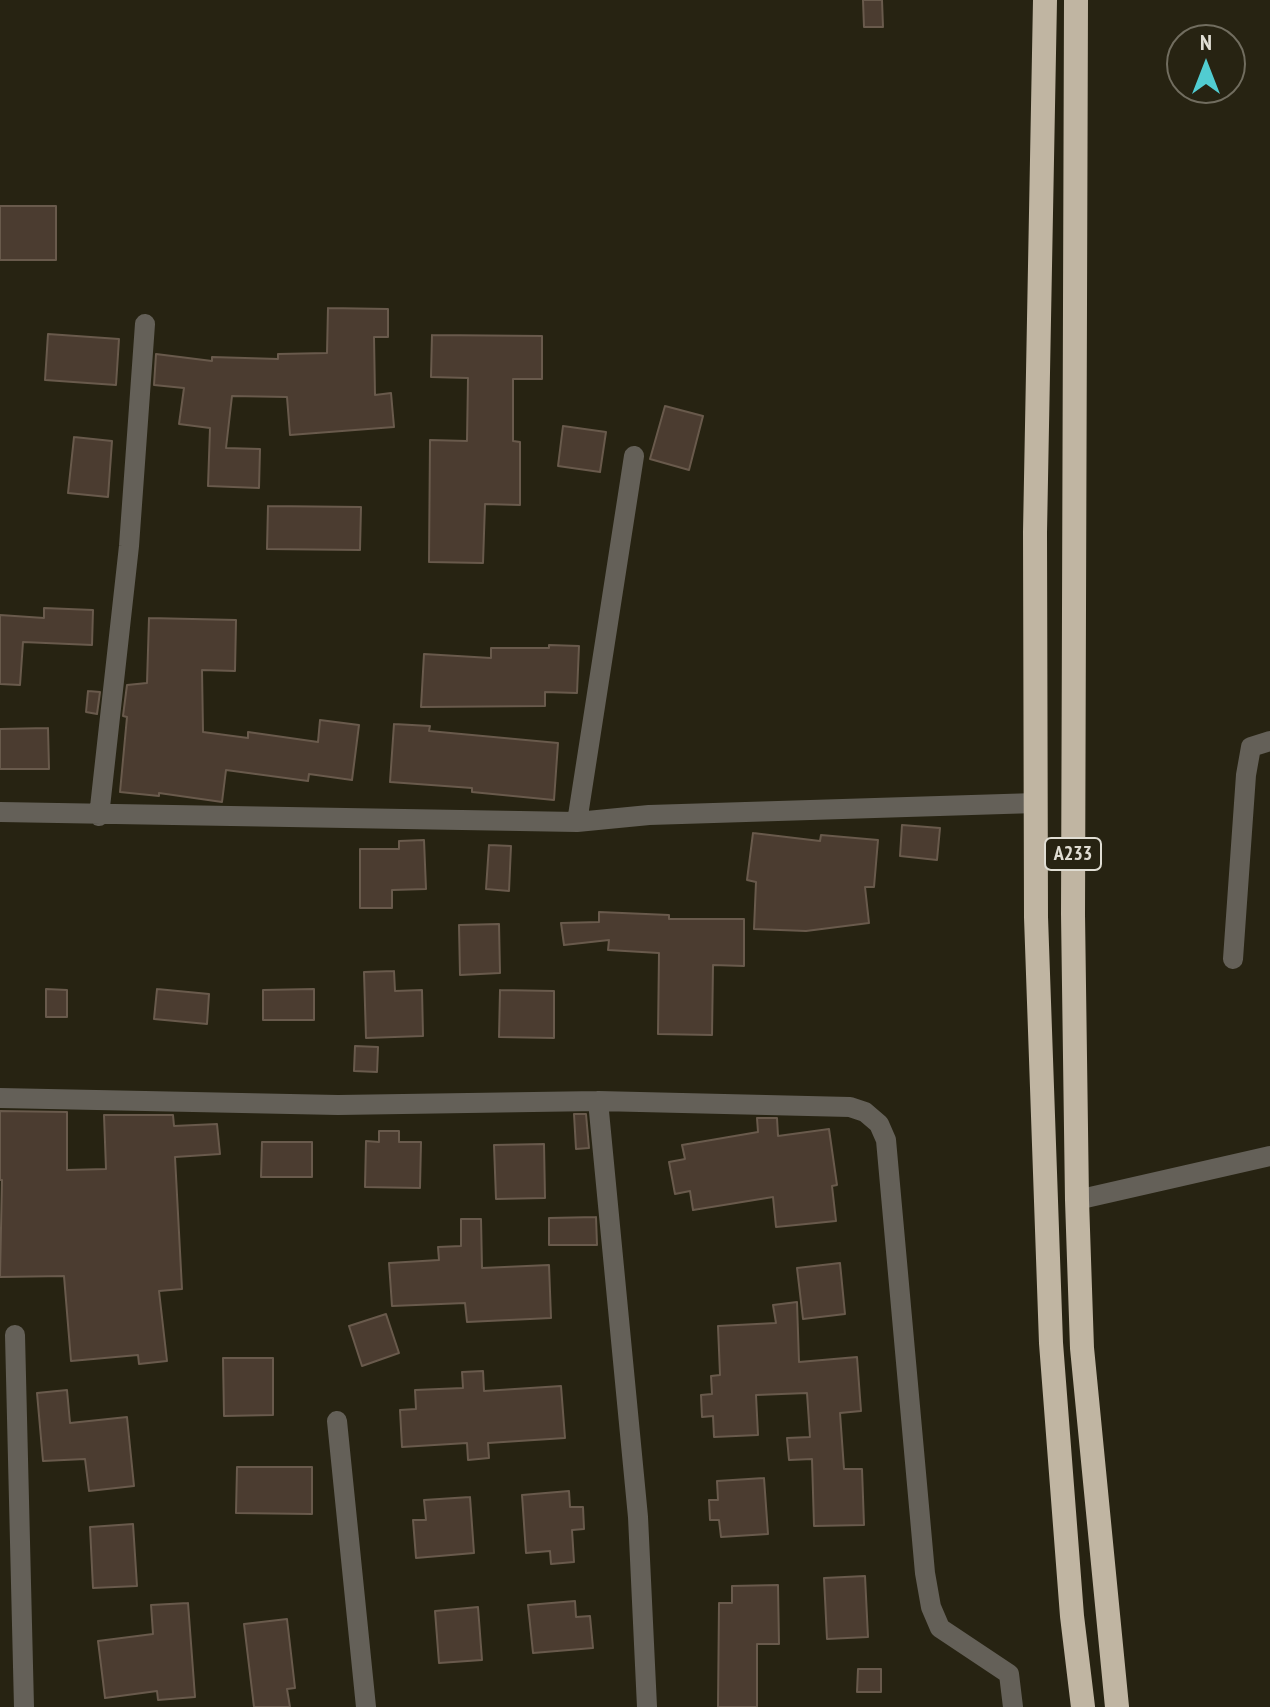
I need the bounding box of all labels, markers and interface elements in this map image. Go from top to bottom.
north arrow [1166,24,1246,104]
text: N [1200,28,1212,56]
road number: A233 [1045,838,1101,870]

